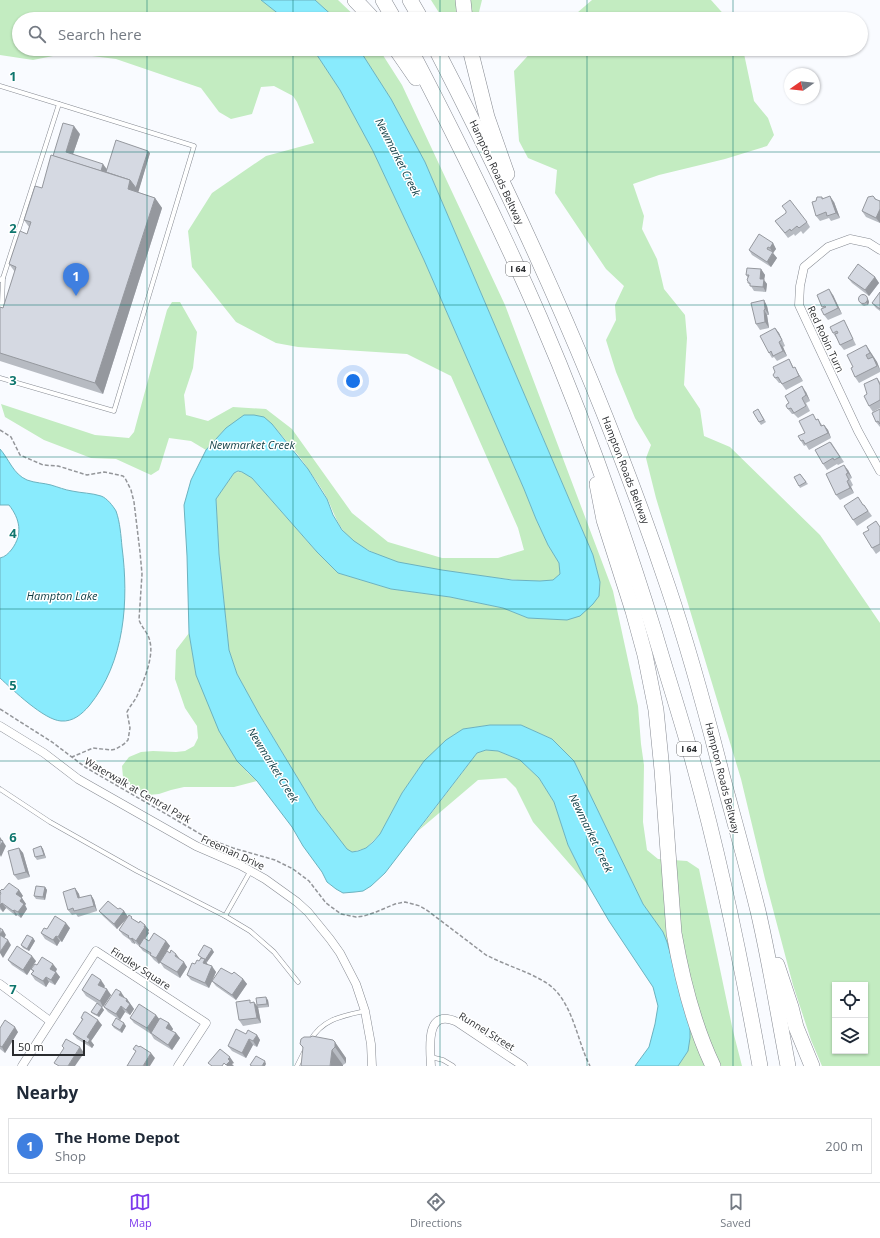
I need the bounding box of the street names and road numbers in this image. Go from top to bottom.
street label: Hampton Roads Beltway [466,117,528,228]
road number: I 64 [506,262,530,276]
street label: Red Robin Turn [804,303,848,375]
street label: Hampton Roads Beltway [599,414,653,527]
street label: Hampton Roads Beltway [702,721,744,836]
road number: I 64 [677,742,701,756]
street label: Waterwalk at Central Park [82,754,194,827]
street label: Freeman Drive [199,831,267,873]
street label: Findley Square [108,943,174,993]
street label: Runnel Street [456,1008,518,1054]

